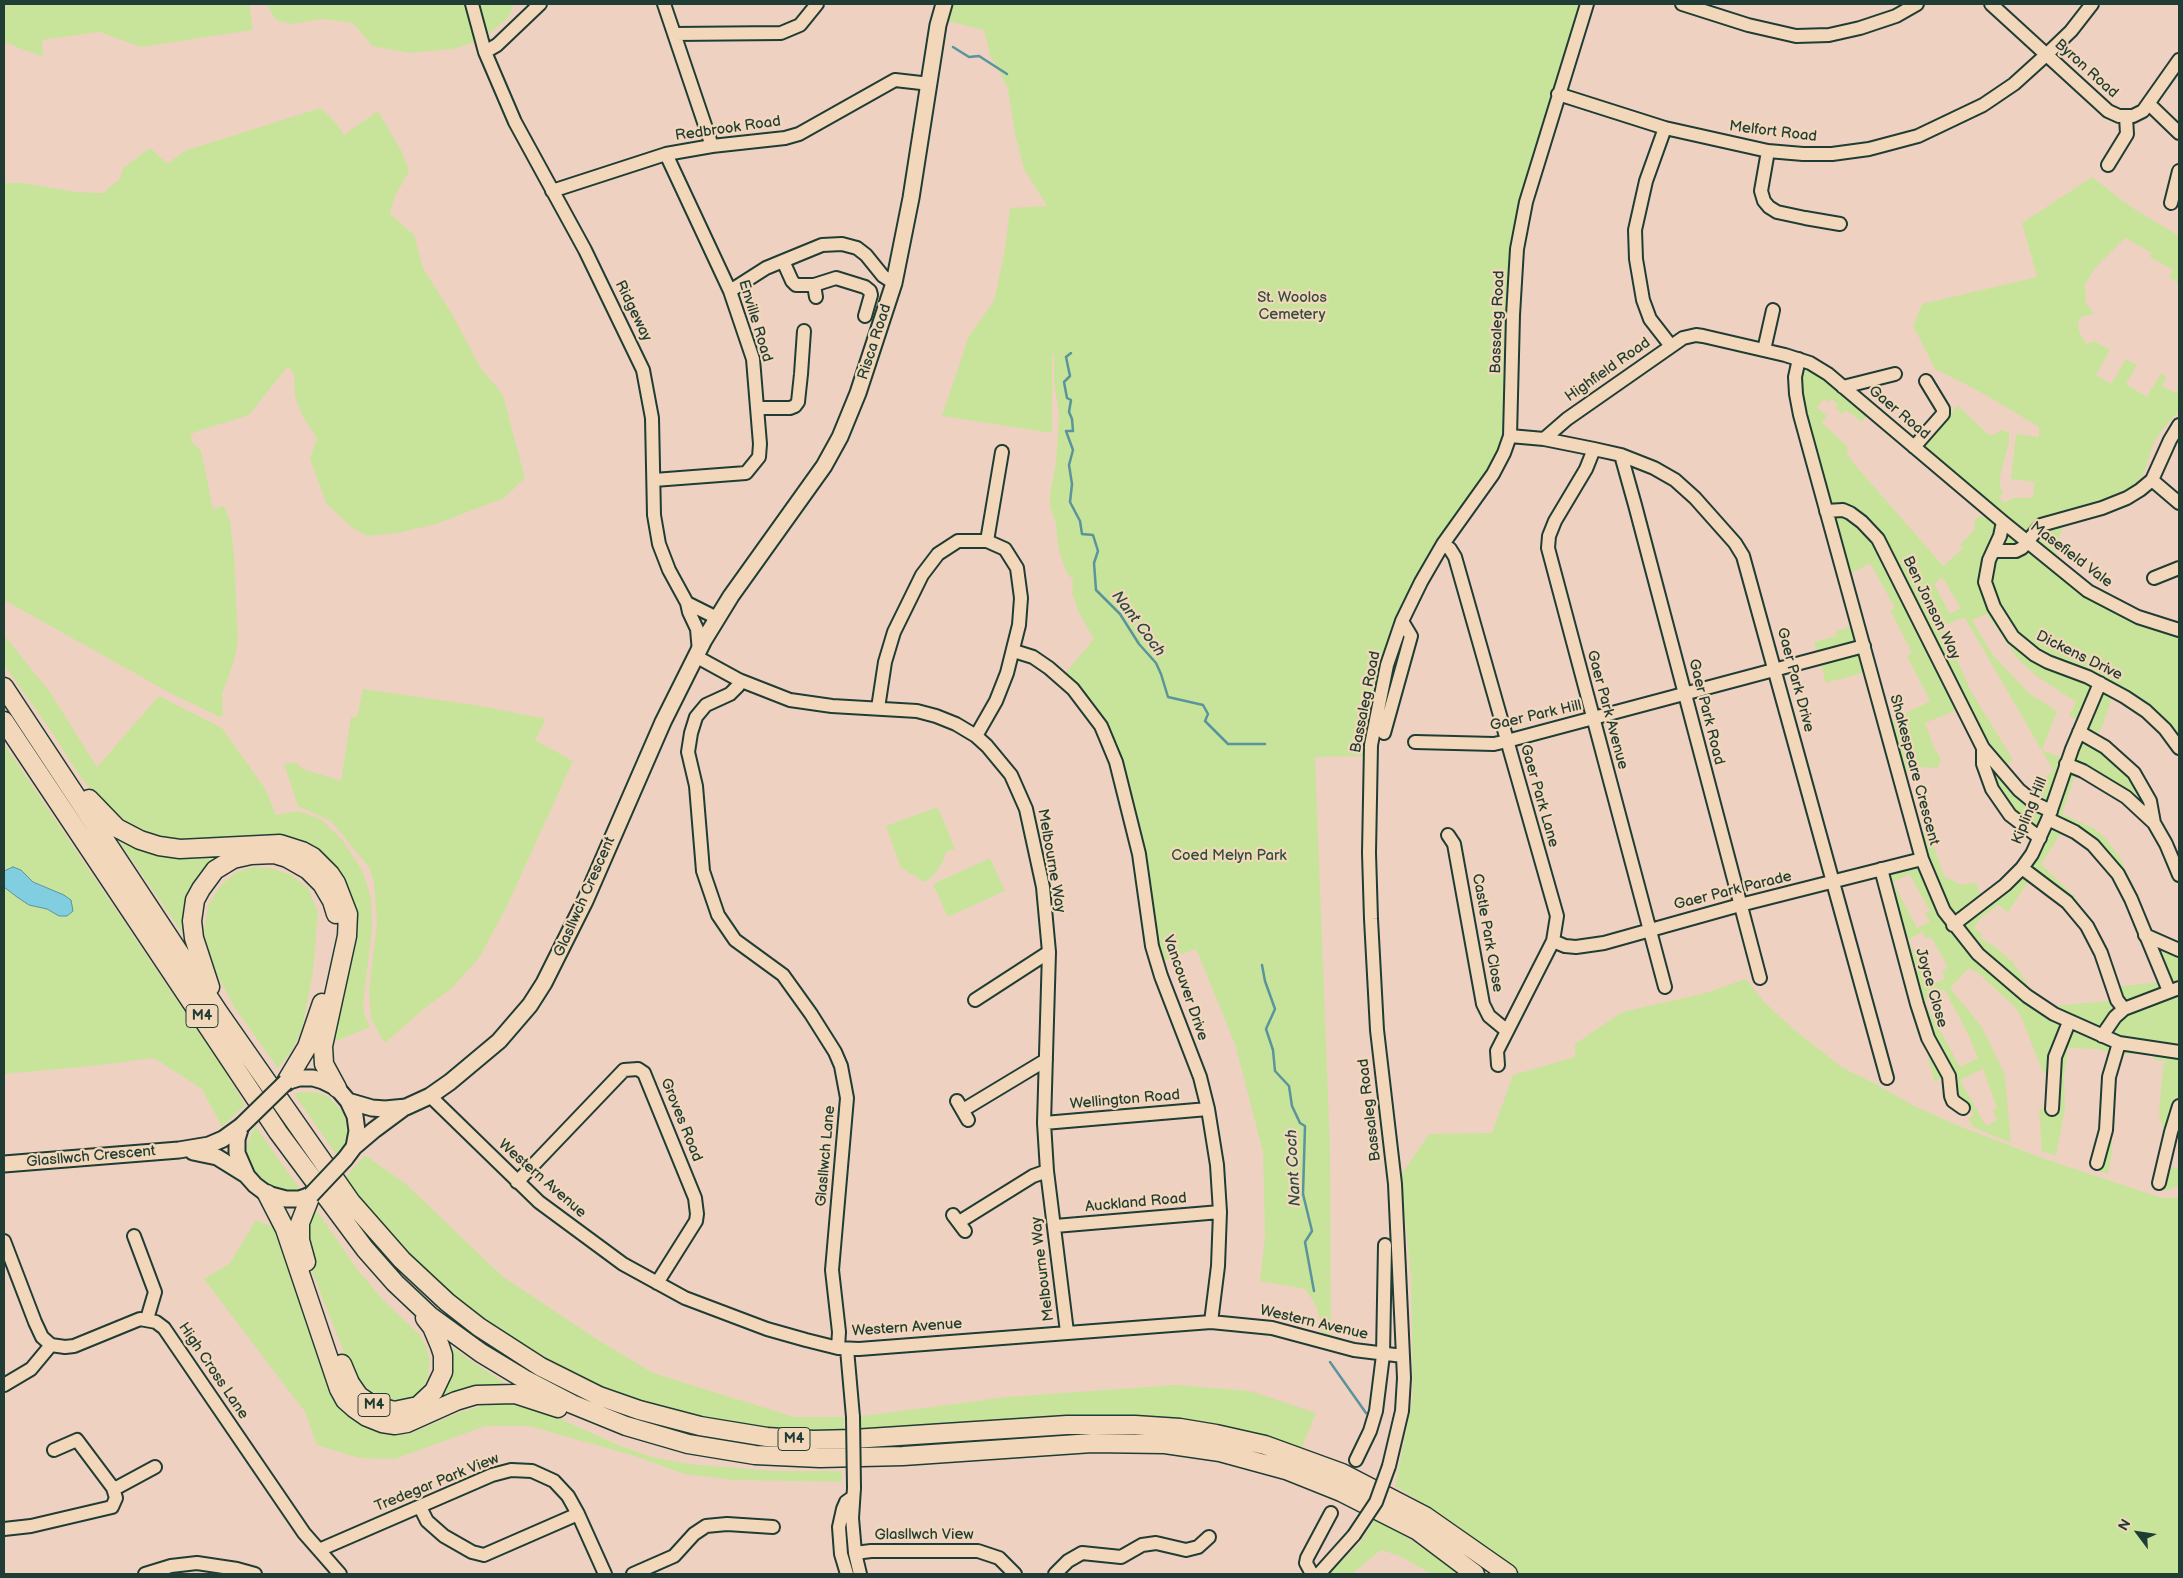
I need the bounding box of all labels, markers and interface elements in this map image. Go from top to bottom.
street label: Byron Road [2050,36,2122,102]
street label: Redbrook Road [674,113,782,145]
street label: Melfort Road [1728,118,1818,146]
street label: Bassaleg Road [1487,270,1509,374]
street label: Ridgeway [611,278,655,344]
street label: Enville Road [734,278,776,364]
park label: St. Woolos Cemetery [1257,289,1327,324]
street label: Risca Road [854,302,896,382]
street label: Highfield Road [1562,334,1654,406]
street label: Gaer Road [1865,382,1933,444]
street label: Masefield Vale [2026,518,2116,592]
street label: Ben Jonson Way [1898,553,1964,663]
water label: Nant Coch [1107,587,1169,661]
street label: Gaer Park Drive [1772,626,1818,734]
street label: Dickens Drive [2033,627,2125,685]
street label: Gaer Park Avenue [1582,648,1632,772]
street label: Bassaleg Road [1347,650,1385,754]
street label: Gaer Park Road [1684,657,1728,767]
street label: Shakespeare Crescent [1885,693,1943,847]
street label: Gaer Park Hill [1488,697,1584,735]
street label: Gaer Park Lane [1516,742,1562,850]
street label: Kipling Hill [2008,775,2052,847]
street label: Melbourne Way [1033,808,1069,914]
street label: Glasllwch Crescent [550,834,620,960]
park label: Coed Melyn Park [1171,847,1287,865]
street label: Gaer Park Parade [1672,868,1794,914]
street label: Castle Park Close [1468,872,1506,994]
street label: Vancouver Drive [1159,933,1211,1043]
street label: Joyce Close [1911,946,1951,1030]
road number: M4 [186,1004,218,1028]
street label: Bassaleg Road [1355,1058,1385,1162]
street label: Groves Road [656,1076,706,1164]
street label: Wellington Road [1069,1086,1181,1114]
street label: Glasllwch Lane [813,1105,839,1207]
water label: Nant Coch [1282,1129,1306,1207]
street label: Western Avenue [494,1136,590,1222]
street label: Glasllwch Crescent [26,1142,156,1172]
street label: Auckland Road [1085,1190,1187,1216]
street label: Melbourne Way [1028,1216,1058,1322]
street label: Western Avenue [1258,1302,1370,1344]
street label: Western Avenue [851,1315,963,1341]
street label: High Cross Lane [174,1319,252,1423]
road number: M4 [358,1394,390,1416]
road number: M4 [778,1428,810,1450]
street label: Tredegar Park View [372,1450,502,1516]
north arrow [2113,1508,2163,1558]
text: N [2115,1516,2135,1534]
street label: Glasllwch View [874,1526,974,1544]

